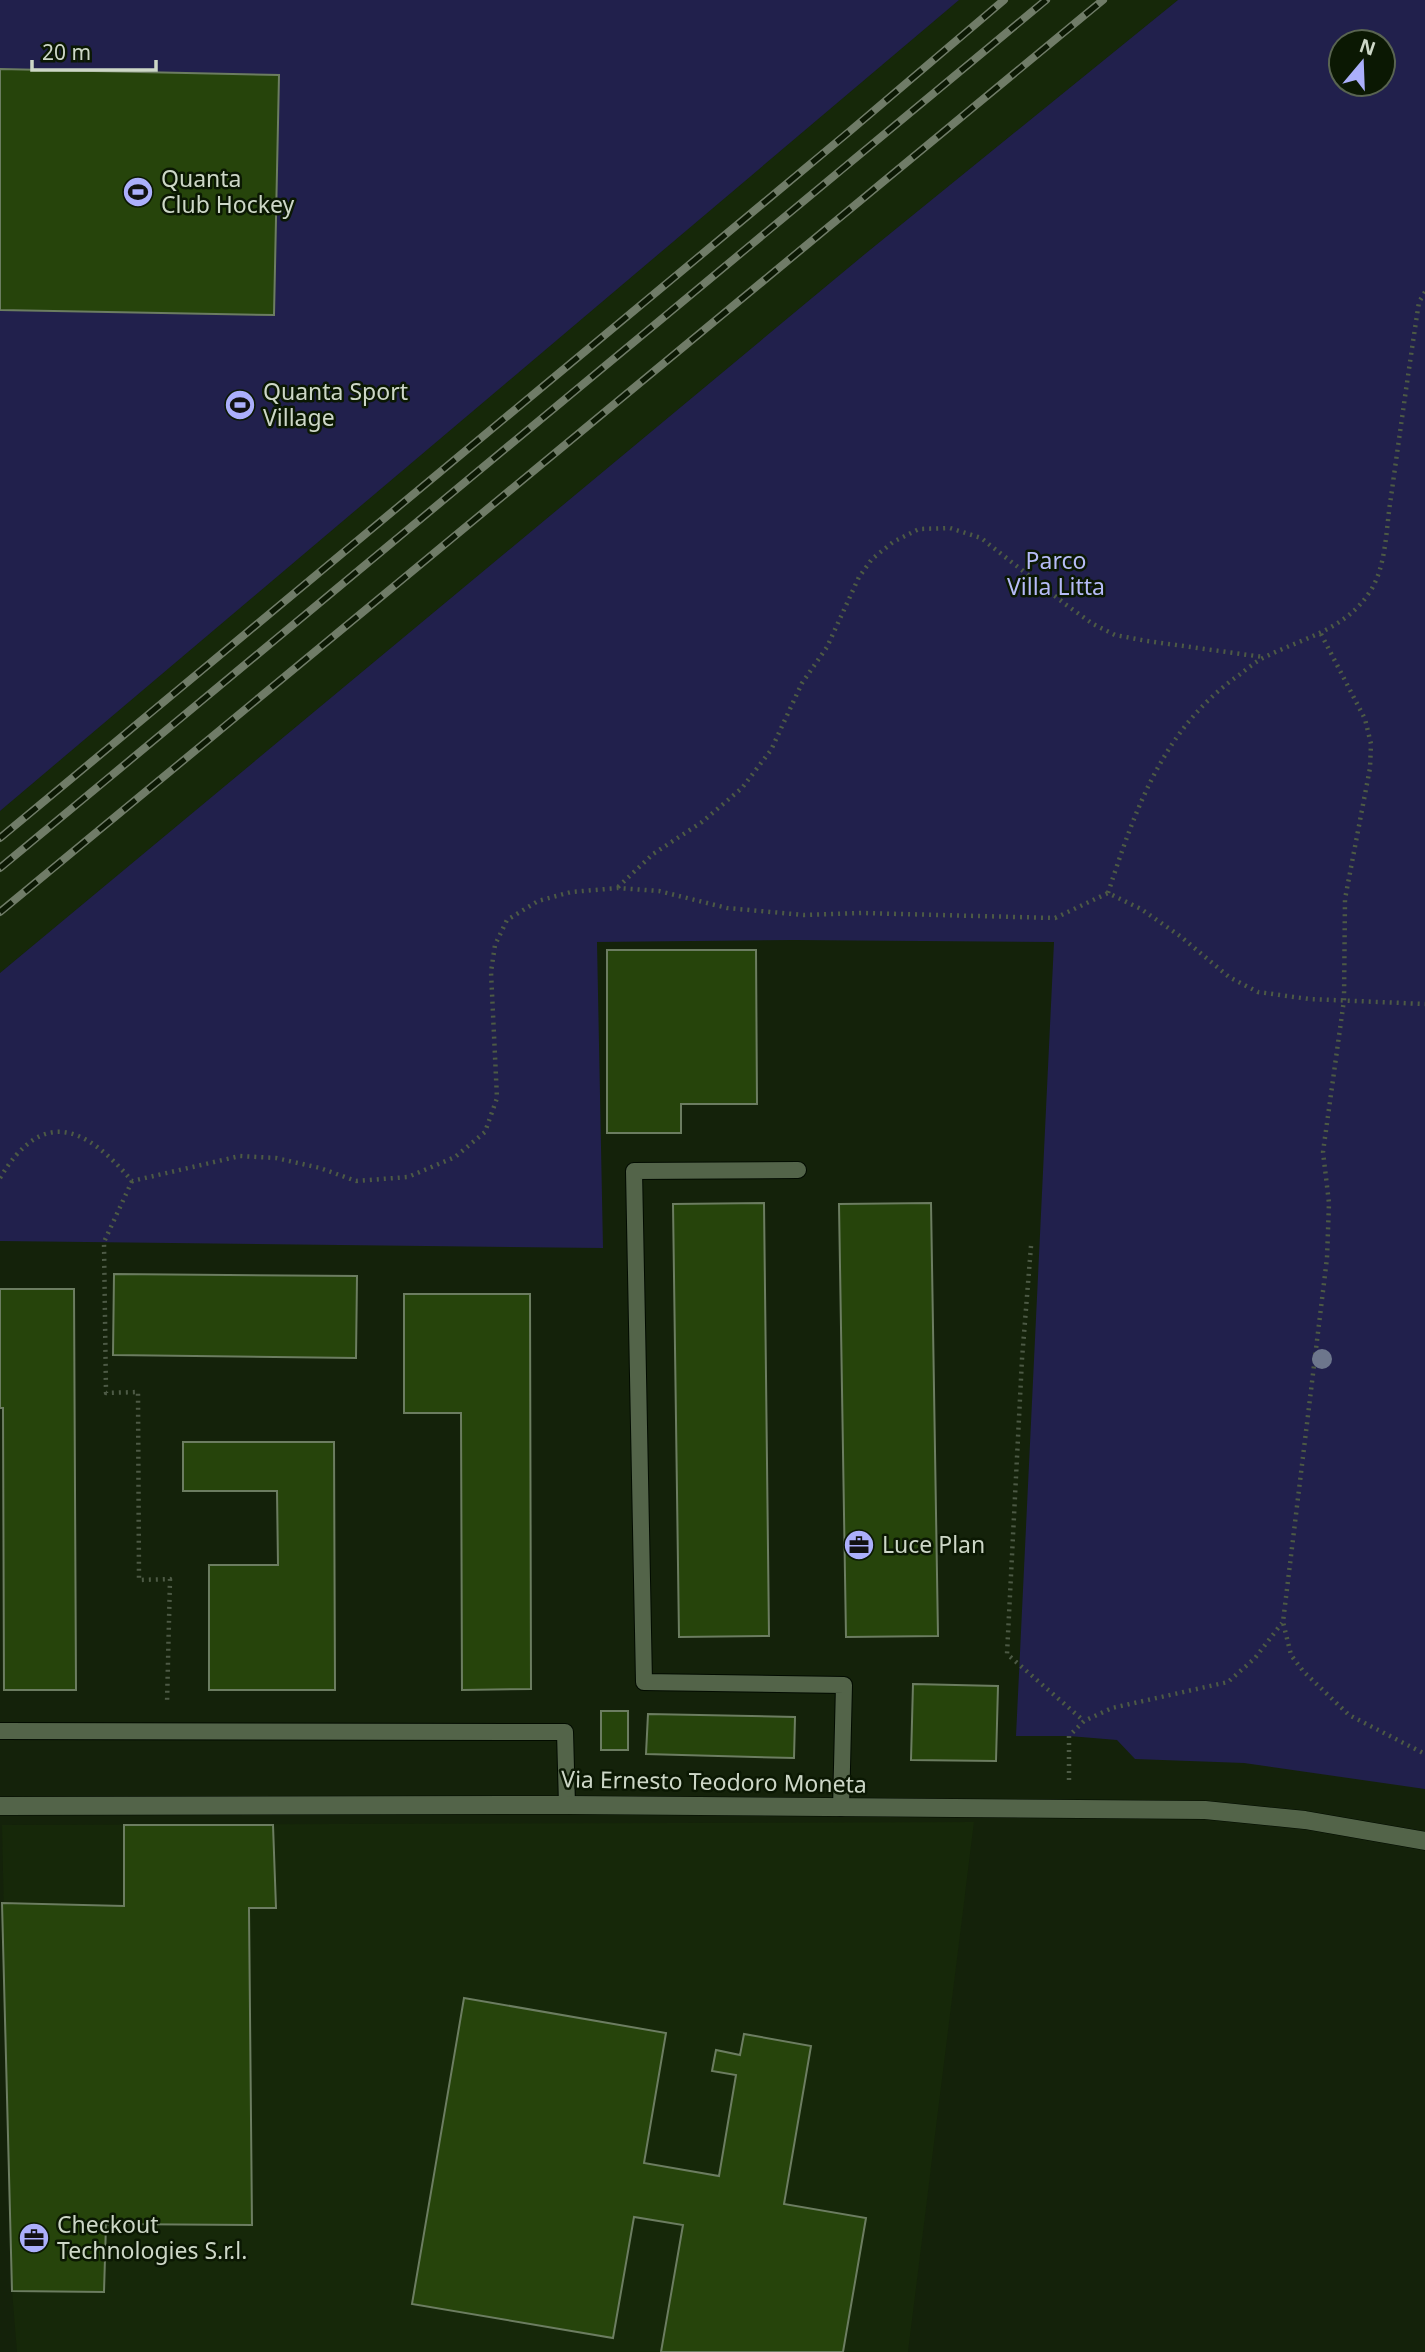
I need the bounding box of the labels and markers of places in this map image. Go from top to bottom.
place label: Quanta Club Hockey [161,162,295,220]
sports icon: Quanta Club Hockey [121,175,155,209]
place label: Quanta Sport Village [263,375,408,433]
sports icon: Quanta Sport Village [223,388,257,422]
office icon: Luce Plan [842,1528,876,1562]
place label: Luce Plan [882,1528,985,1560]
place label: Checkout Technologies S.r.l. [57,2208,247,2266]
office icon: Checkout Technologies S.r.l. [17,2221,51,2255]

